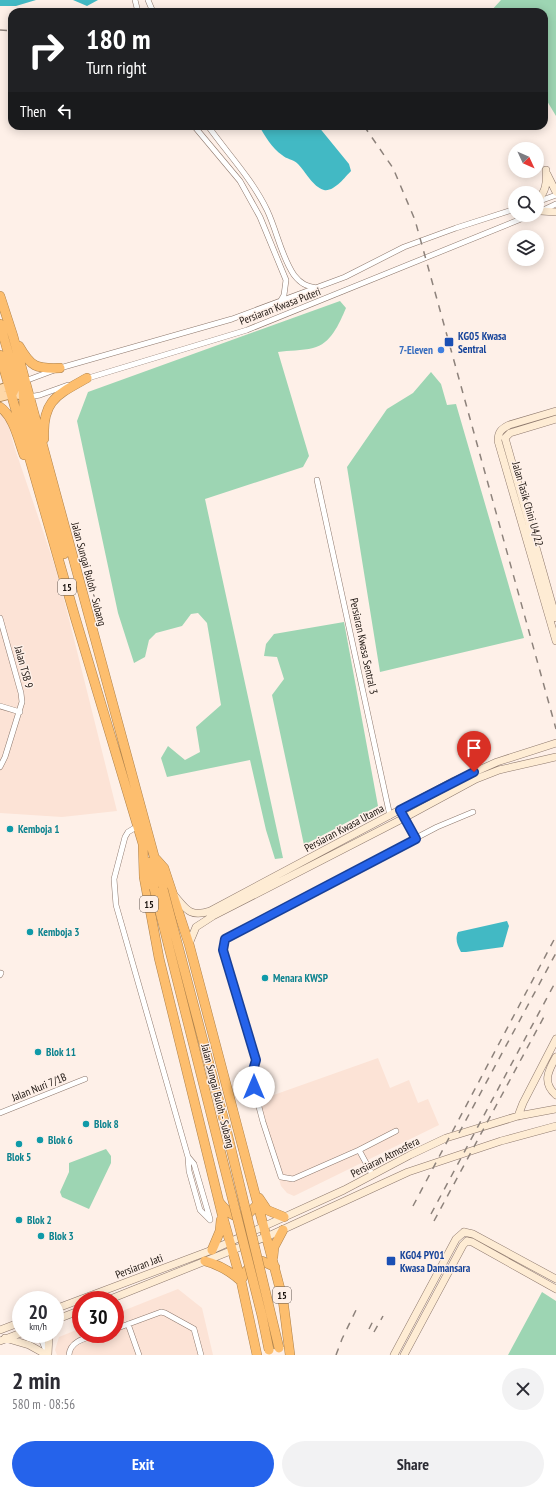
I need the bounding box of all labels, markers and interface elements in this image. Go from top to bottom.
text: 180 m [86,20,150,57]
icon: right [20,24,72,76]
text: Turn right [86,56,146,79]
icon: left [54,100,76,122]
text: Then [20,102,46,121]
north arrow [508,142,544,178]
map controls [508,142,544,266]
button: search [508,186,544,222]
button: layers [508,230,544,266]
street label: Persiaran Kwasa Puteri [237,284,323,328]
place label: KG05 Kwasa Sentral [458,329,507,356]
marker: KG05 Kwasa Sentral [443,336,455,348]
place label: 7-Eleven [399,343,433,357]
marker: 7-Eleven [436,345,446,355]
street label: Jalan Tasik Chini U4/22 [509,459,547,548]
street label: Jalan Sungai Buloh - Subang [68,520,110,628]
road number: 15 [58,579,76,595]
street label: Persiaran Kwasa Sentral 3 [347,597,381,695]
street label: Jalan TSB 9 [11,643,36,690]
pin [457,731,491,772]
icon: arrive [463,737,485,759]
street label: Persiaran Kwasa Utama [302,801,386,855]
place label: Kemboja 1 [18,822,60,836]
marker: Kemboja 1 [5,824,15,834]
road number: 15 [140,896,158,912]
place label: Kemboja 3 [38,925,80,939]
marker: Kemboja 3 [25,927,35,937]
place label: Menara KWSP [273,971,329,985]
marker: Menara KWSP [260,973,270,983]
street label: Jalan Sungai Buloh - Subang [198,1042,238,1150]
place label: Blok 11 [46,1045,76,1059]
marker: Blok 11 [33,1047,43,1057]
position arrow [233,1066,275,1108]
street label: Jalan Nuri 7/1B [9,1070,68,1105]
place label: Blok 8 [94,1117,119,1131]
marker: Blok 8 [81,1119,91,1129]
place label: Blok 6 [48,1133,73,1147]
street label: Persiaran Atmosfera [348,1134,422,1180]
marker: Blok 6 [35,1135,45,1145]
marker: Blok 5 [14,1139,24,1149]
place label: Blok 5 [7,1150,31,1164]
place label: Blok 2 [27,1213,52,1227]
marker: Blok 2 [14,1215,24,1225]
place label: Blok 3 [49,1229,74,1243]
marker: Blok 3 [36,1231,46,1241]
place label: KG04 PY01 Kwasa Damansara [400,1248,471,1275]
street label: Persiaran Jati [113,1251,165,1281]
marker: KG04 PY01 Kwasa Damansara [385,1255,397,1267]
road number: 15 [273,1287,291,1303]
speed limit sign: 30 [72,1291,124,1343]
text: 20 [28,1299,48,1325]
text: km/h [29,1320,47,1333]
text: 2 min [12,1365,60,1396]
button: close [502,1368,544,1410]
text: 580 m · 08:56 [12,1396,75,1413]
button: Exit [12,1441,274,1487]
button: Share [282,1441,544,1487]

